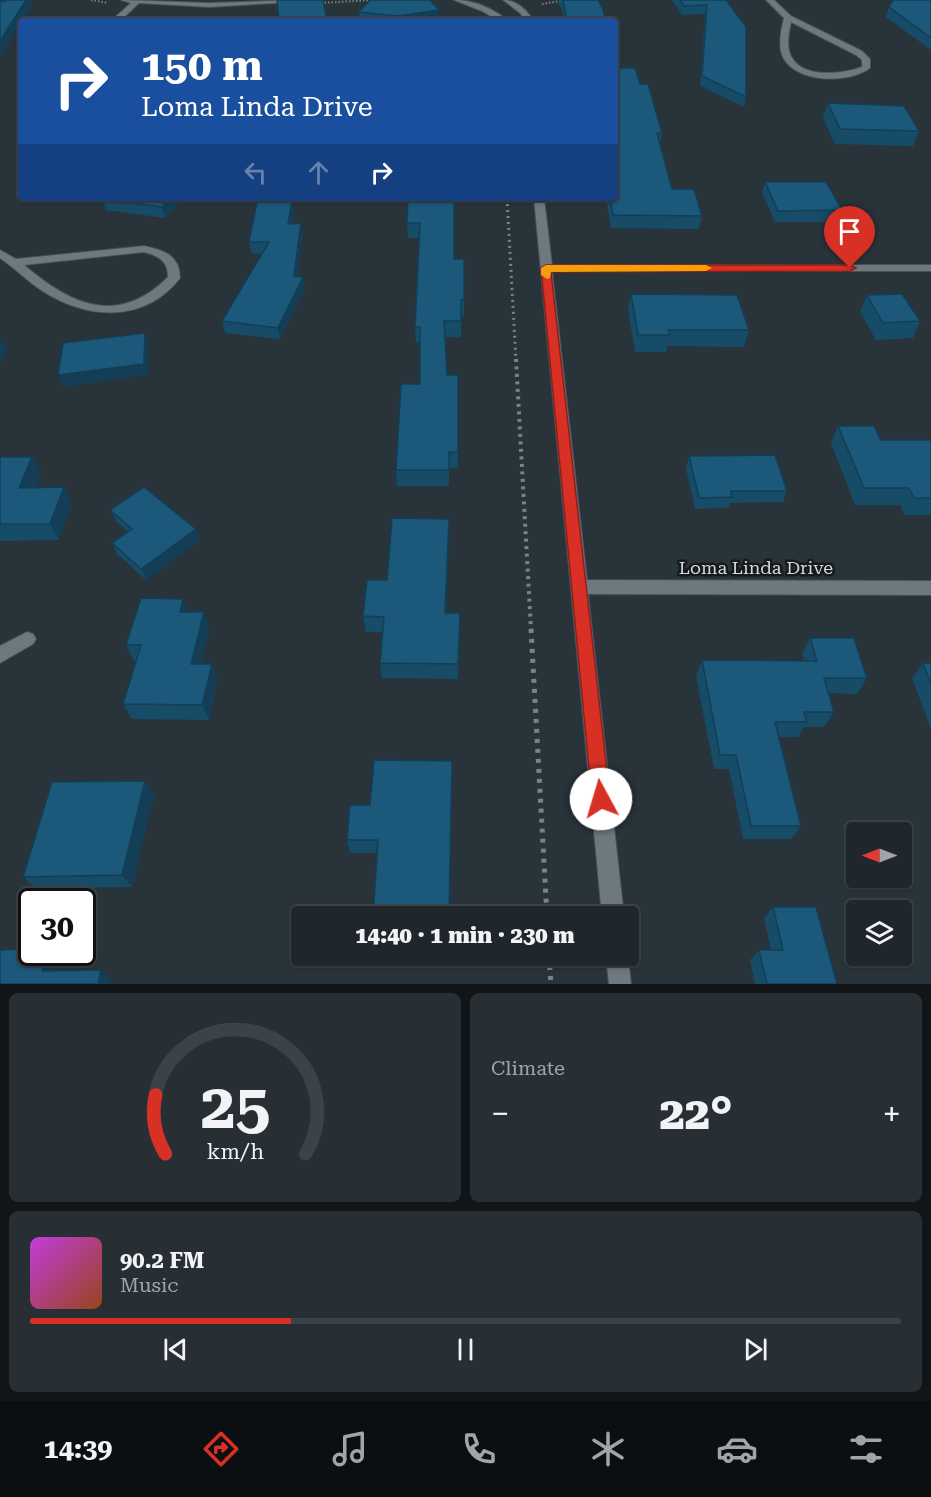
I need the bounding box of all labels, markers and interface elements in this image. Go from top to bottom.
text: 150 m [141,41,263,90]
icon: right [42,42,120,120]
text: Loma Linda Drive [141,91,373,123]
icon: left [239,156,272,189]
icon: ahead [302,156,335,189]
icon: right [365,156,398,189]
pin [824,206,875,268]
icon: arrive [833,215,866,248]
street label: Loma Linda Drive [679,557,833,578]
position arrow [569,767,633,831]
north arrow [846,822,912,888]
map controls [846,822,912,966]
speed limit sign: 30 [18,888,96,966]
button: layers [846,900,912,966]
text: 14:40 · 1 min · 230 m [355,923,575,948]
text: Climate [491,1056,565,1080]
text: 25 [200,1070,270,1143]
text: 22° [660,1087,733,1140]
text: − [491,1094,509,1133]
text: + [883,1094,901,1133]
text: km/h [206,1140,264,1165]
text: 90.2 FM [120,1248,204,1273]
text: Music [120,1273,179,1297]
icon: previous [159,1333,192,1366]
icon: pause [449,1333,482,1366]
icon: next [739,1333,772,1366]
icon: directions [200,1428,242,1470]
icon: music [329,1428,371,1470]
icon: phone [458,1428,500,1470]
icon: climate [587,1428,629,1470]
icon: car [716,1428,758,1470]
icon: filters [845,1428,887,1470]
text: 14:39 [44,1433,113,1465]

